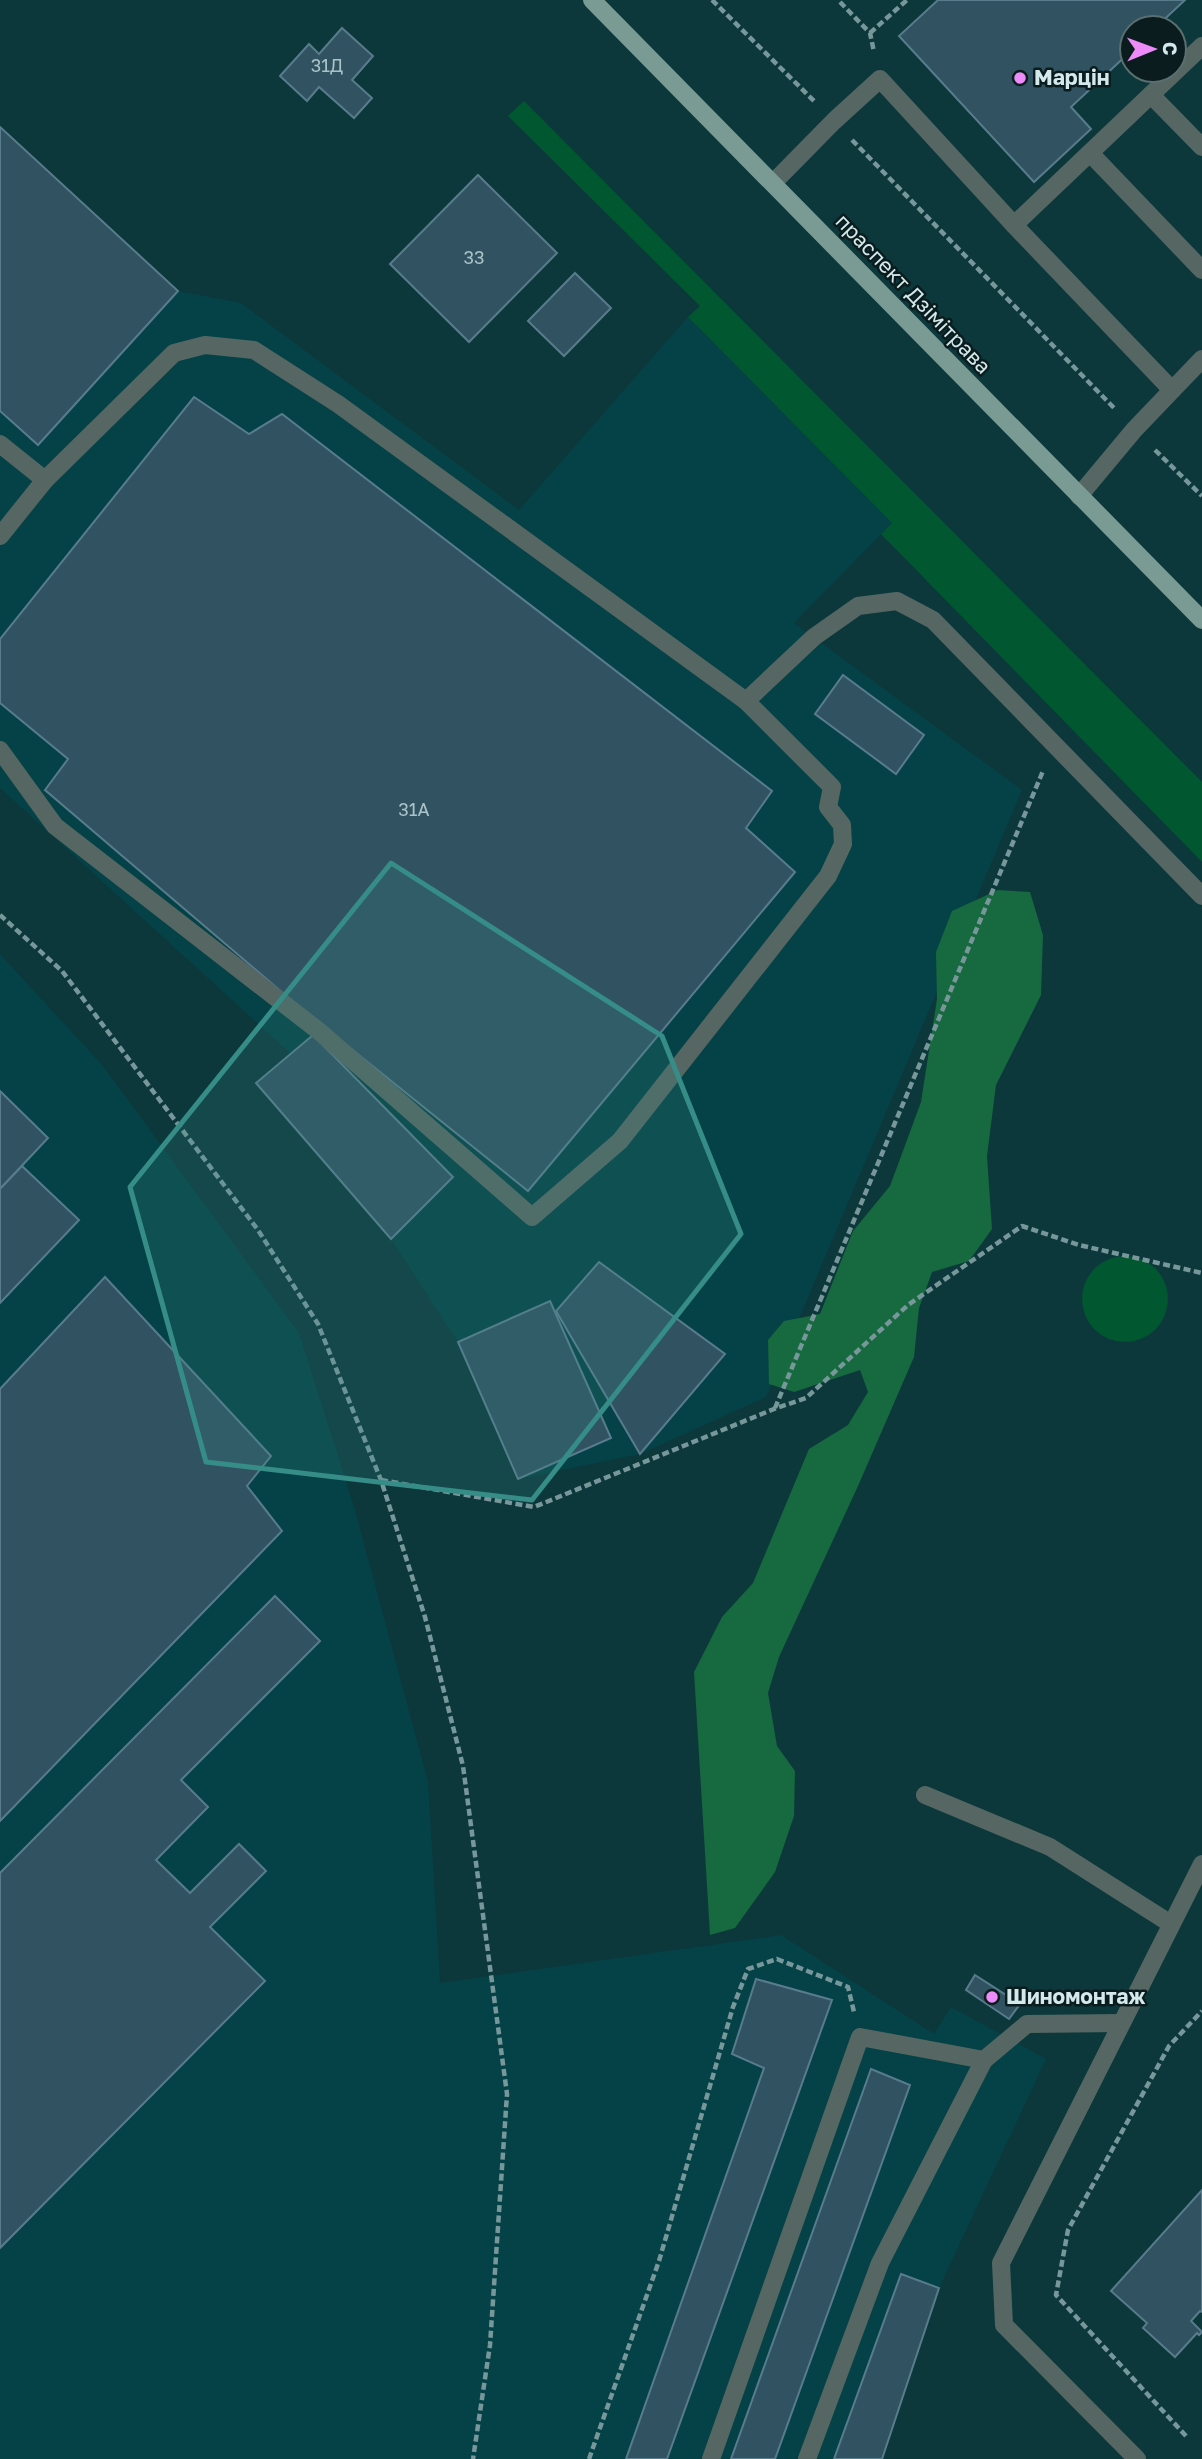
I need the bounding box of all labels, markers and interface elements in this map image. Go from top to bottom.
north arrow [1118,14,1188,84]
text: С [1159,42,1182,56]
house number: 31Д [311,54,343,76]
place label: Марцін [1034,64,1110,90]
marker: Марцін [1012,70,1028,86]
street label: праспект Дзімітрава [831,208,997,379]
house number: 33 [463,246,485,268]
house number: 31А [398,798,430,820]
place label: Шиномонтаж [1006,1983,1146,2009]
marker: Шиномонтаж [984,1989,1000,2005]

